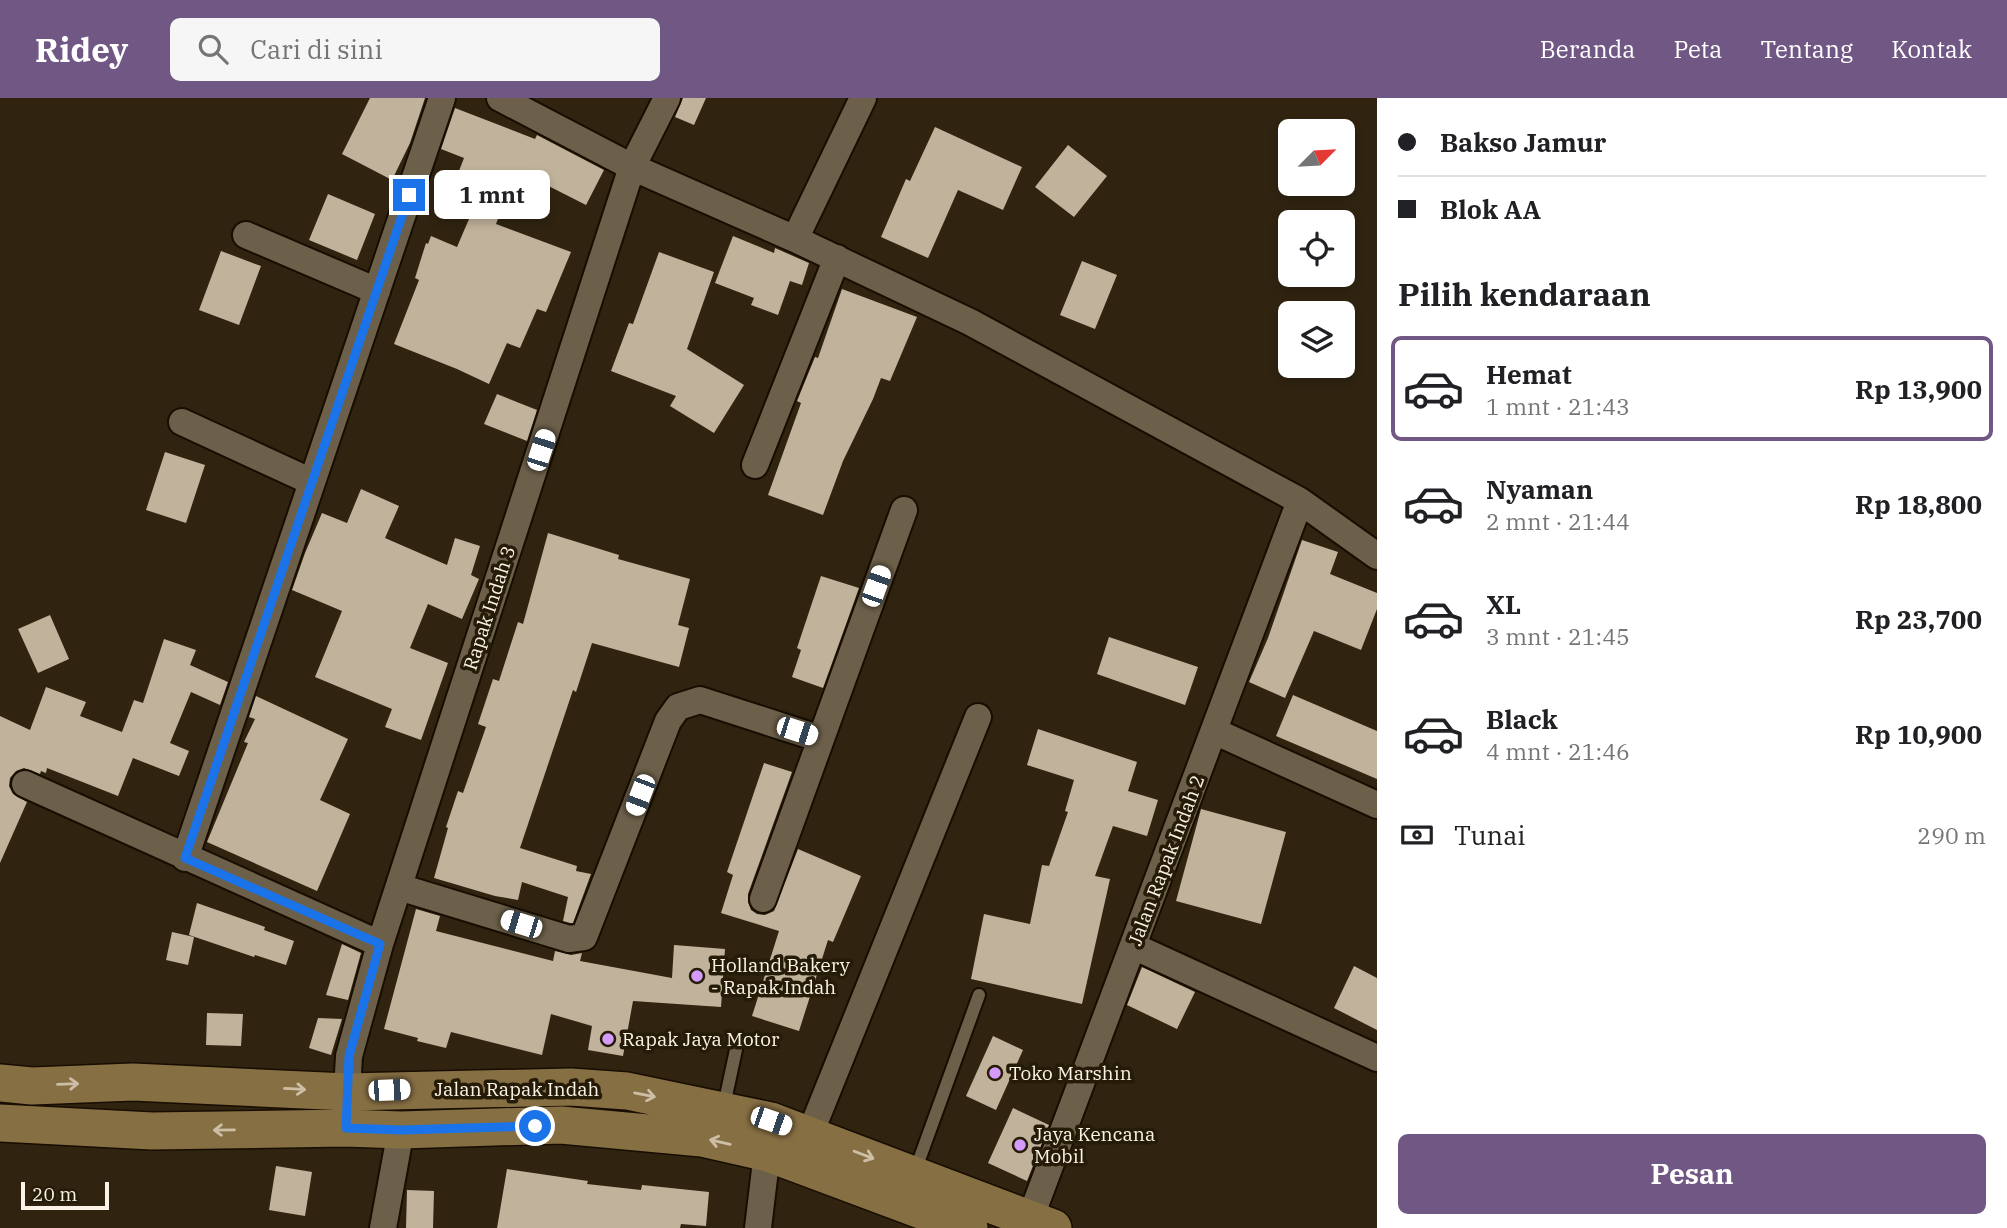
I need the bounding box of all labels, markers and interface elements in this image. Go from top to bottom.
search box [170,18,660,81]
text: Ridey [35,28,128,71]
icon: search [194,30,232,68]
text: Cari di sini [250,32,383,66]
text: Beranda [1540,33,1635,65]
text: Peta [1673,33,1722,65]
text: Tentang [1760,33,1853,65]
text: Kontak [1891,33,1972,65]
north arrow [1278,119,1354,196]
map controls [1278,119,1355,378]
text: Bakso Jamur [1440,125,1606,159]
callout: 1 mnt [434,170,549,220]
route end [393,179,425,211]
text: 1 mnt [459,179,525,209]
text: Blok AA [1440,192,1541,226]
button: locate [1278,210,1355,287]
text: Pilih kendaraan [1398,273,1651,315]
button: layers [1278,301,1355,378]
icon: car [1402,357,1465,420]
text: Hemat [1486,357,1572,391]
text: Rp 13,900 [1855,372,1982,406]
text: 1 mnt · 21:43 [1486,391,1630,421]
car [525,427,558,473]
icon: car [1402,472,1465,535]
text: Nyaman [1486,472,1593,506]
text: Rp 18,800 [1855,487,1982,521]
text: 2 mnt · 21:44 [1486,506,1630,536]
street label: Rapak Indah 3 [458,543,520,673]
car [859,563,894,609]
icon: car [1402,587,1465,650]
text: XL [1486,587,1521,621]
text: Rp 23,700 [1855,602,1982,636]
text: 3 mnt · 21:45 [1486,621,1630,651]
icon: car [1402,702,1465,765]
text: Black [1486,702,1558,736]
car [774,715,821,747]
text: Rp 10,900 [1855,717,1982,751]
text: 4 mnt · 21:46 [1486,736,1630,766]
street label: Jalan Rapak Indah 2 [1122,771,1210,949]
car [623,772,658,818]
icon: cash [1398,816,1436,854]
text: Tunai [1454,818,1526,852]
text: 290 m [1917,820,1986,850]
car [498,908,545,940]
place label: Holland Bakery - Rapak Indah [711,953,851,999]
marker: Holland Bakery - Rapak Indah [689,968,705,984]
place label: Rapak Jaya Motor [622,1027,780,1051]
marker: Rapak Jaya Motor [600,1031,616,1047]
place label: Toko Marshin [1009,1061,1132,1085]
marker: Toko Marshin [987,1065,1003,1081]
street label: Jalan Rapak Indah [435,1077,600,1101]
one-way arrow [56,1078,79,1091]
car [368,1079,411,1101]
one-way arrow [284,1083,307,1096]
one-way arrow [633,1088,656,1102]
car [748,1104,795,1138]
route start [519,1110,551,1142]
place label: Jaya Kencana Mobil [1034,1122,1155,1168]
one-way arrow [213,1123,236,1136]
button: Pesan [1398,1134,1986,1214]
one-way arrow [709,1135,732,1148]
marker: Jaya Kencana Mobil [1012,1137,1028,1153]
one-way arrow [852,1149,874,1162]
scale bar [21,1179,108,1211]
text: 20 m [32,1182,77,1206]

